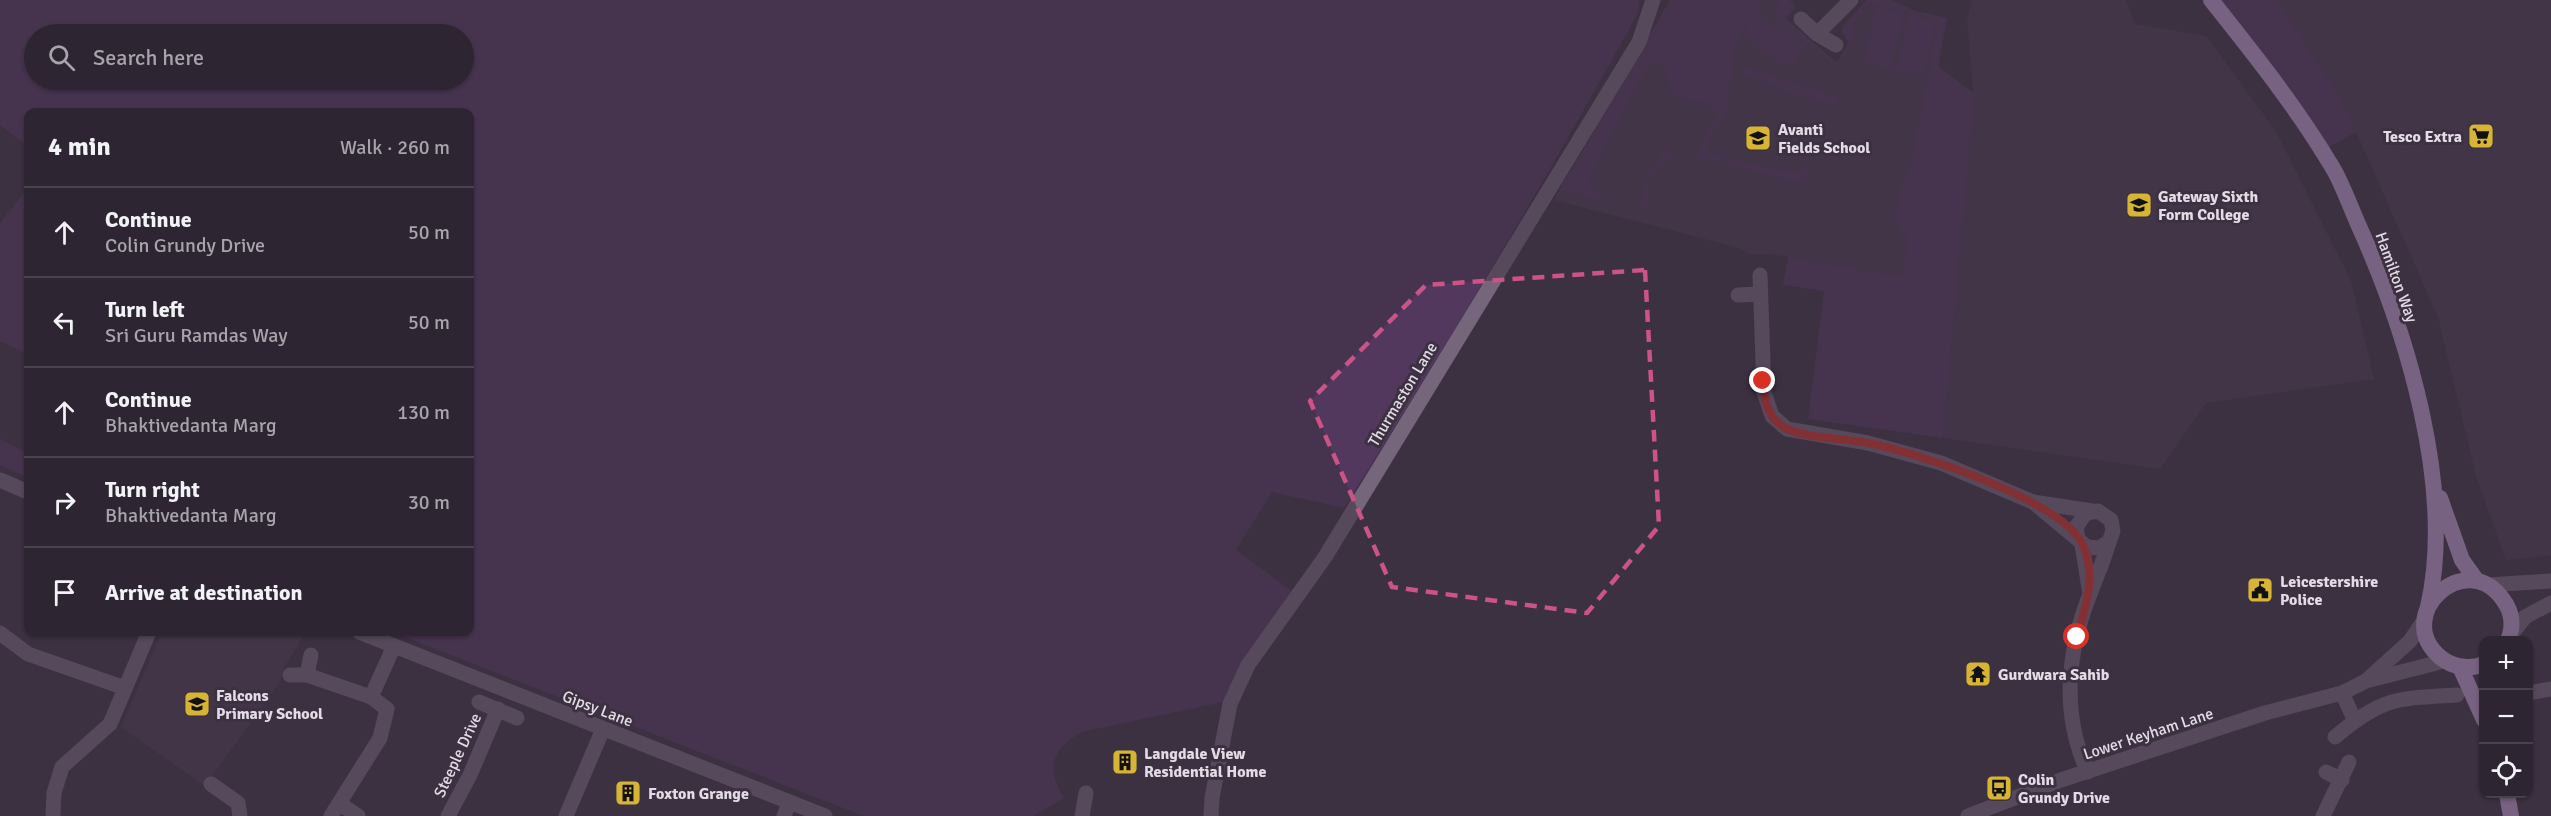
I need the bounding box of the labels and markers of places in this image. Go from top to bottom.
place label: Avanti Fields School [1778,120,1870,158]
supermarket icon: Tesco Extra [2466,121,2496,151]
school or university icon: Avanti Fields School [1743,123,1773,153]
place label: Tesco Extra [2383,127,2462,147]
place label: Gateway Sixth Form College [2158,187,2258,225]
school or university icon: Gateway Sixth Form College [2124,190,2154,220]
place label: Leicestershire Police [2280,572,2378,610]
public building icon: Leicestershire Police [2245,575,2275,605]
temple icon: Gurdwara Sahib [1963,659,1993,689]
place label: Gurdwara Sahib [1998,665,2110,685]
place label: Falcons Primary School [216,686,323,724]
school or university icon: Falcons Primary School [182,689,212,719]
place label: Langdale View Residential Home [1144,744,1267,782]
building icon: Langdale View Residential Home [1110,747,1140,777]
place label: Colin Grundy Drive [2018,770,2110,808]
bus stop icon: Colin Grundy Drive [1984,773,2014,803]
building icon: Foxton Grange [613,778,643,808]
place label: Foxton Grange [648,784,749,804]

